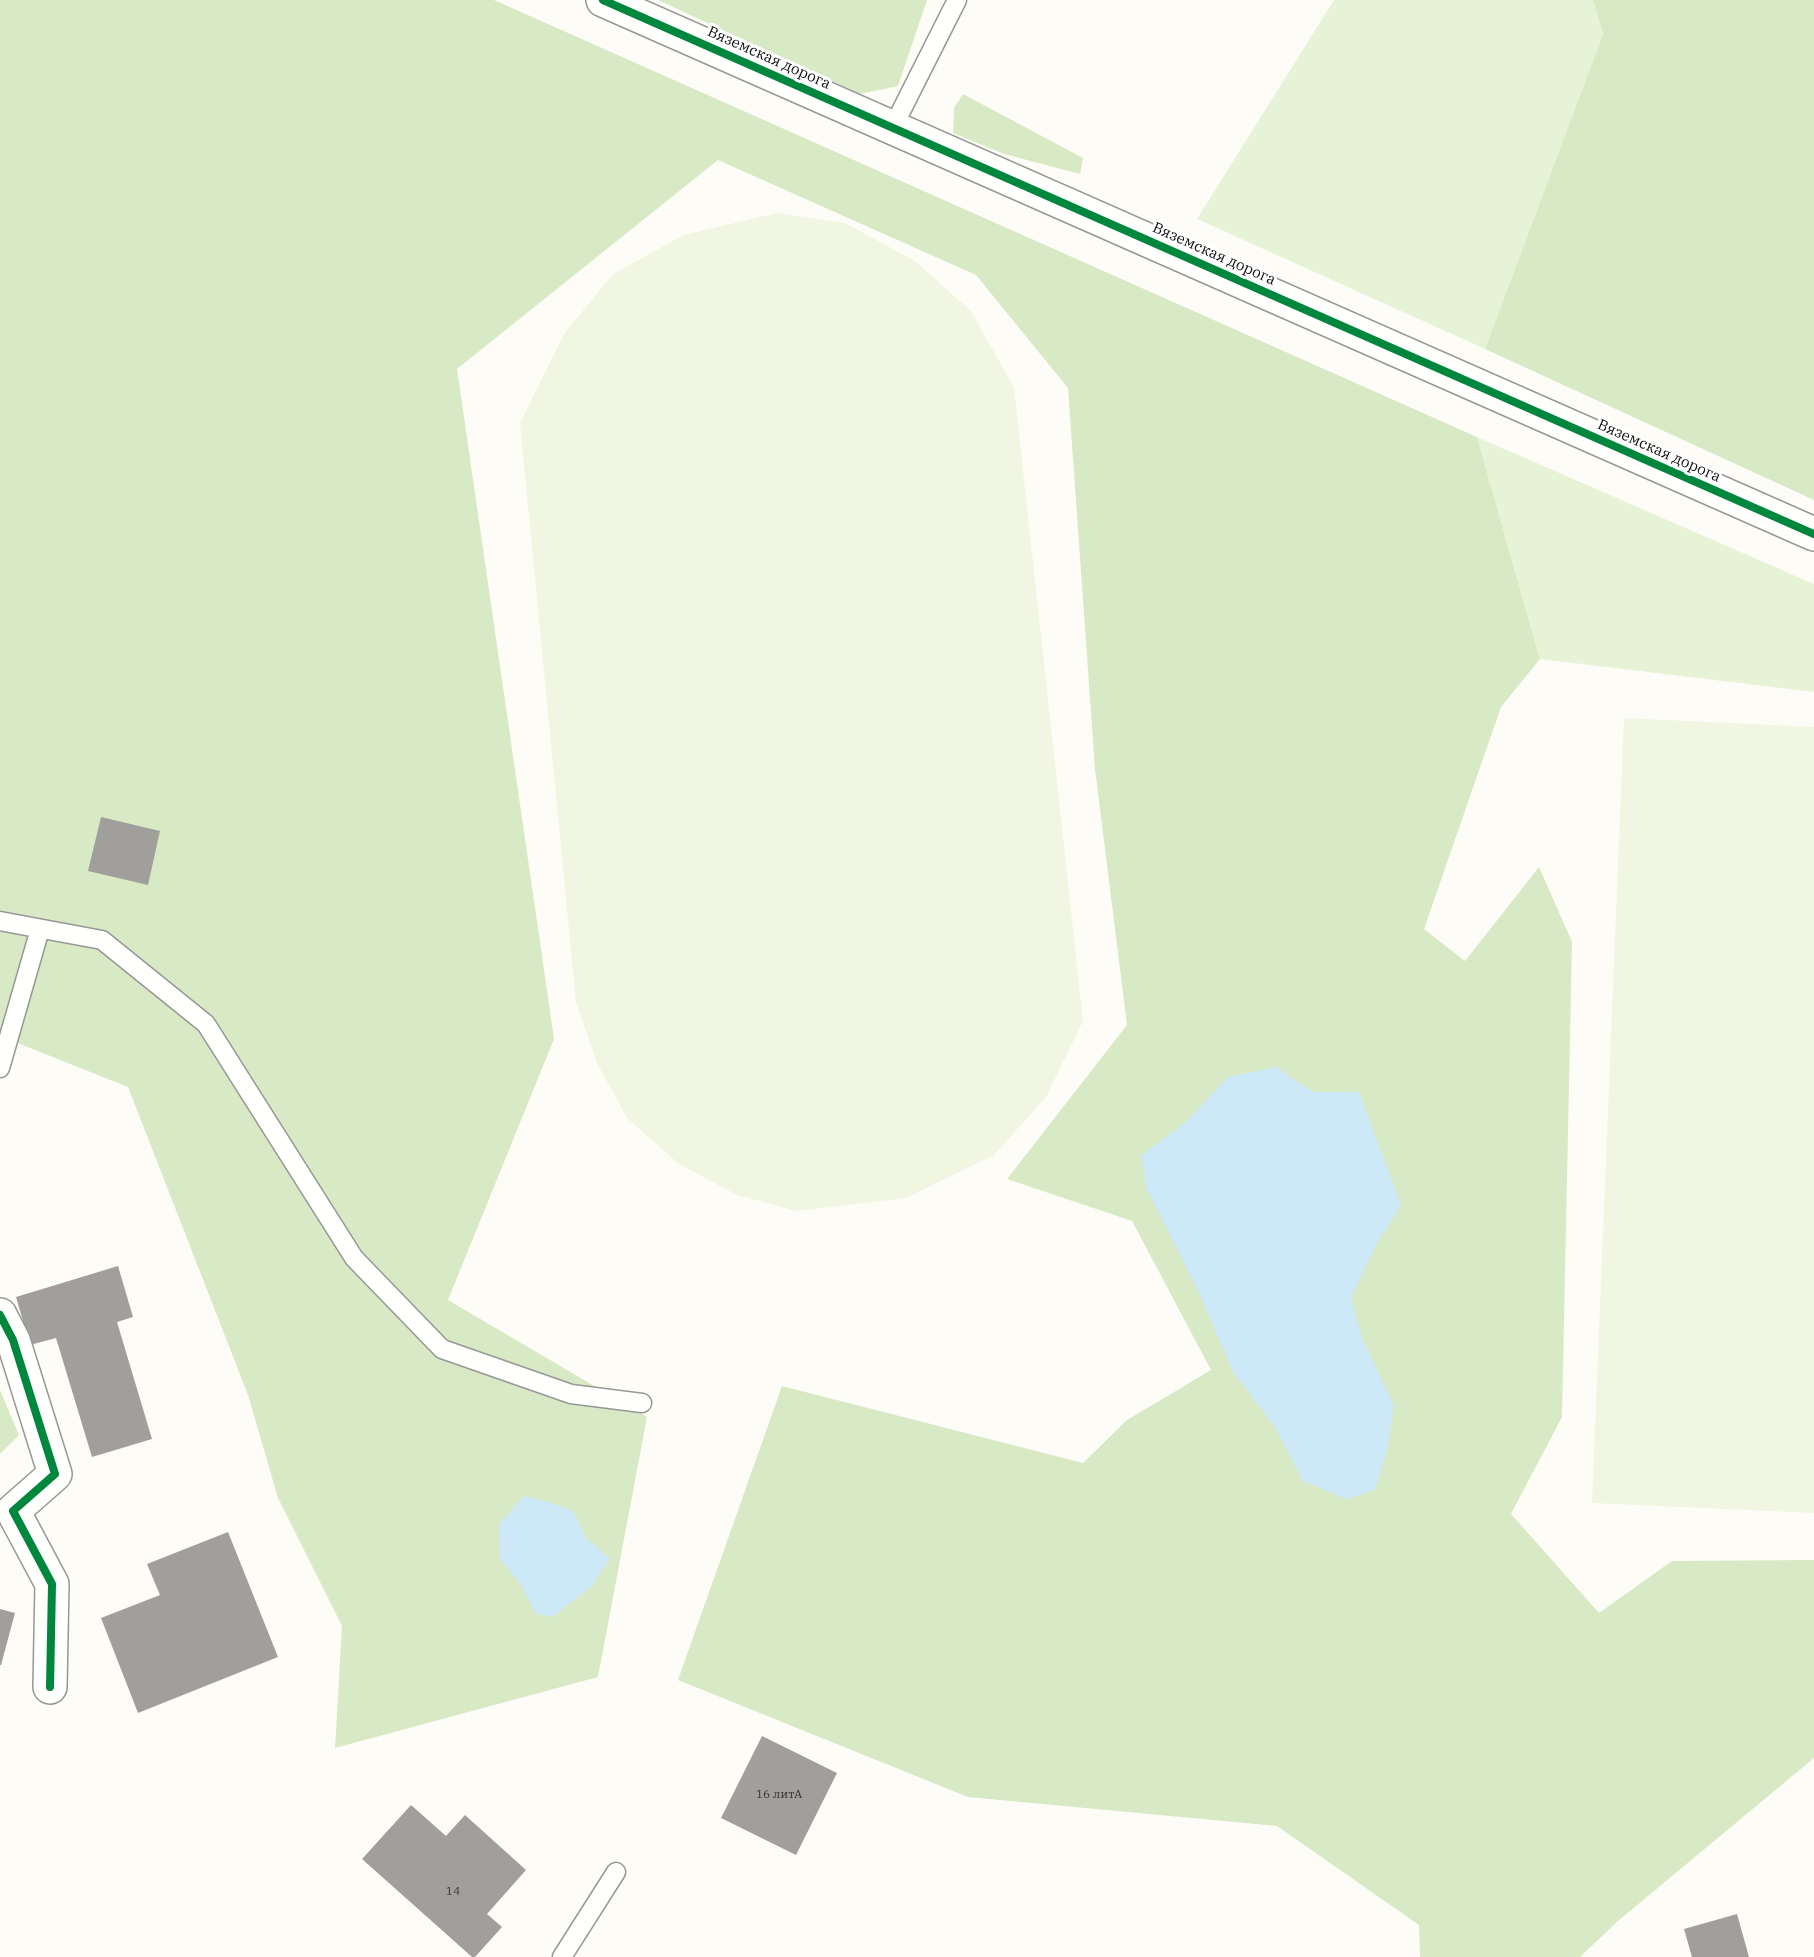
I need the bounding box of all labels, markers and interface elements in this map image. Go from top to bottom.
street label: Вяземская дорога [705,23,833,93]
street label: Вяземская дорога [1150,219,1278,289]
street label: Вяземская дорога [1595,416,1723,486]
house number: 16 литА [756,1788,802,1802]
house number: 14 [446,1885,460,1899]

